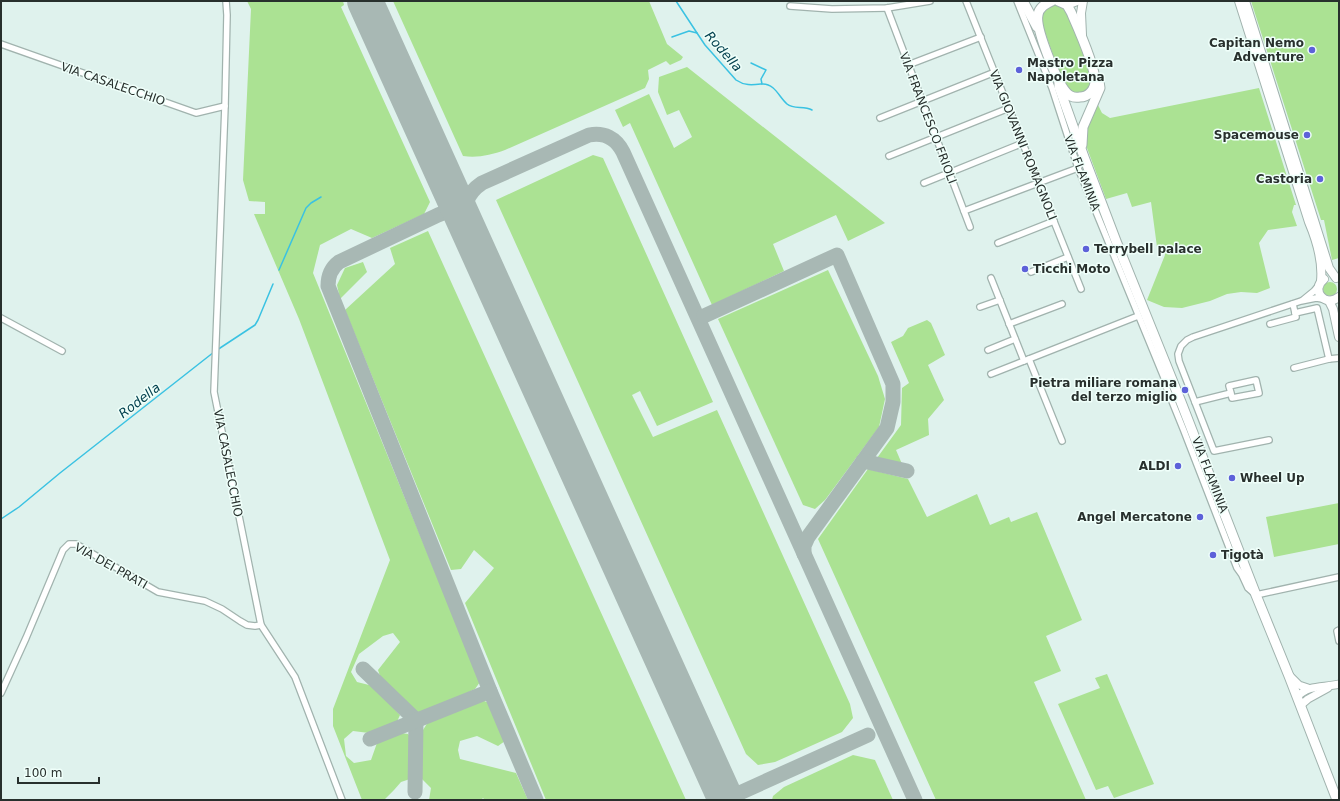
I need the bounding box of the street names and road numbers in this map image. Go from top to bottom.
street label: VIA FRANCESCO FRIOLI [896,50,960,186]
street label: VIA CASALECCHIO [59,60,167,108]
street label: VIA GIOVANNI ROMAGNOLI [986,68,1060,222]
street label: VIA FLAMINIA [1061,133,1103,214]
street label: VIA CASALECCHIO [211,408,245,518]
street label: VIA FLAMINIA [1189,435,1231,516]
street label: VIA DEI PRATI [72,540,150,592]

